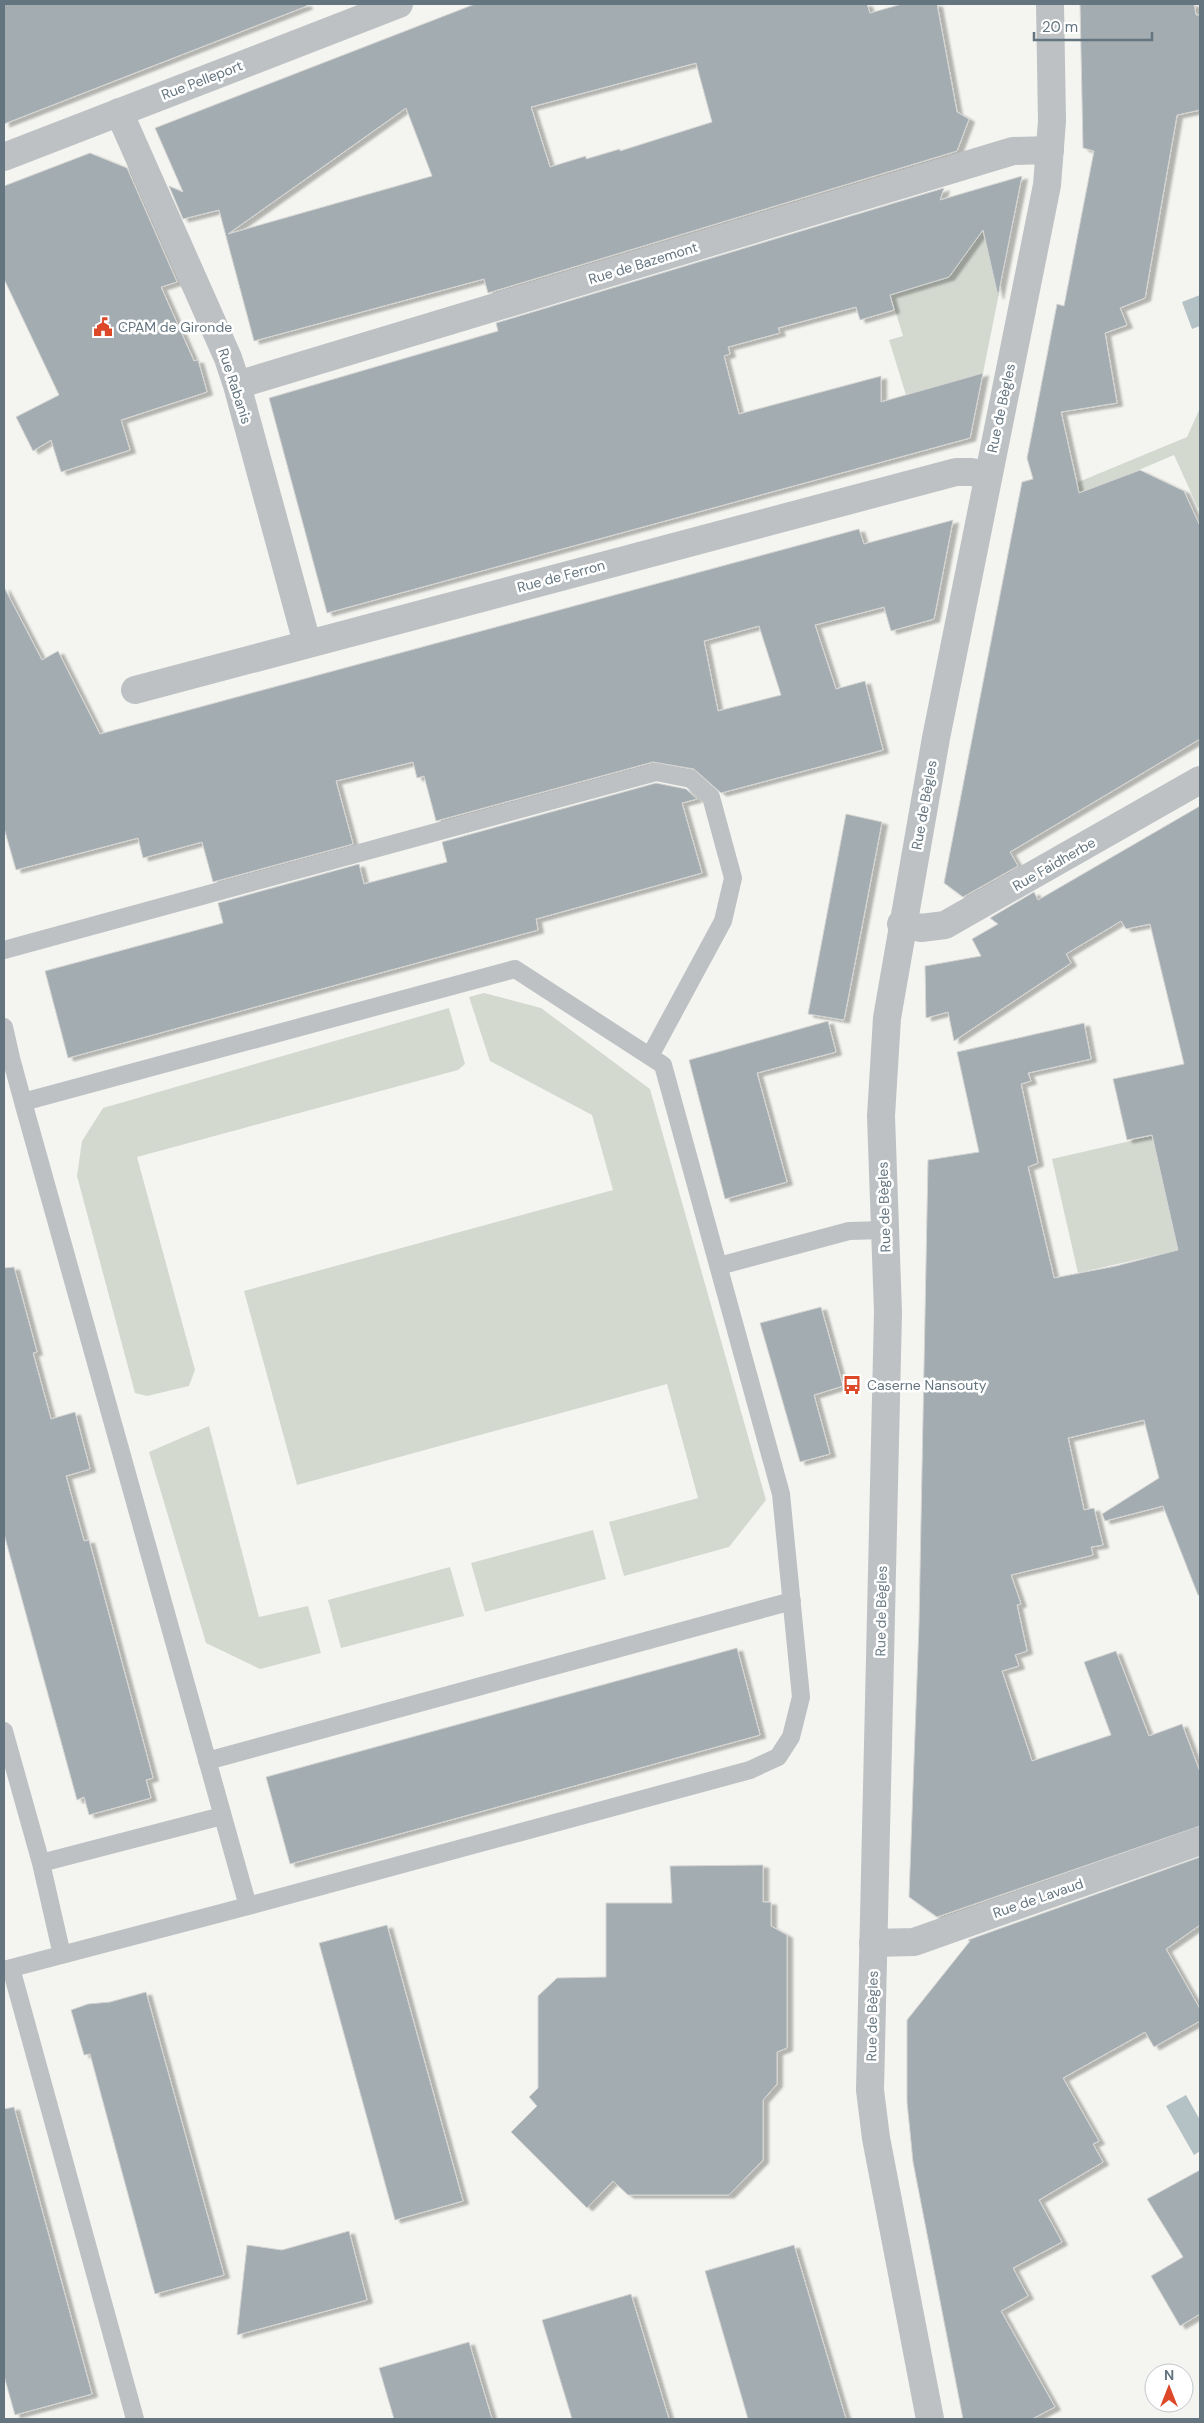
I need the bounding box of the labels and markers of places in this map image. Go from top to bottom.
public building icon: CPAM de Gironde [92,316,114,338]
place label: CPAM de Gironde [118,318,232,336]
bus stop icon: Caserne Nansouty [841,1374,863,1396]
place label: Caserne Nansouty [867,1376,987,1394]

